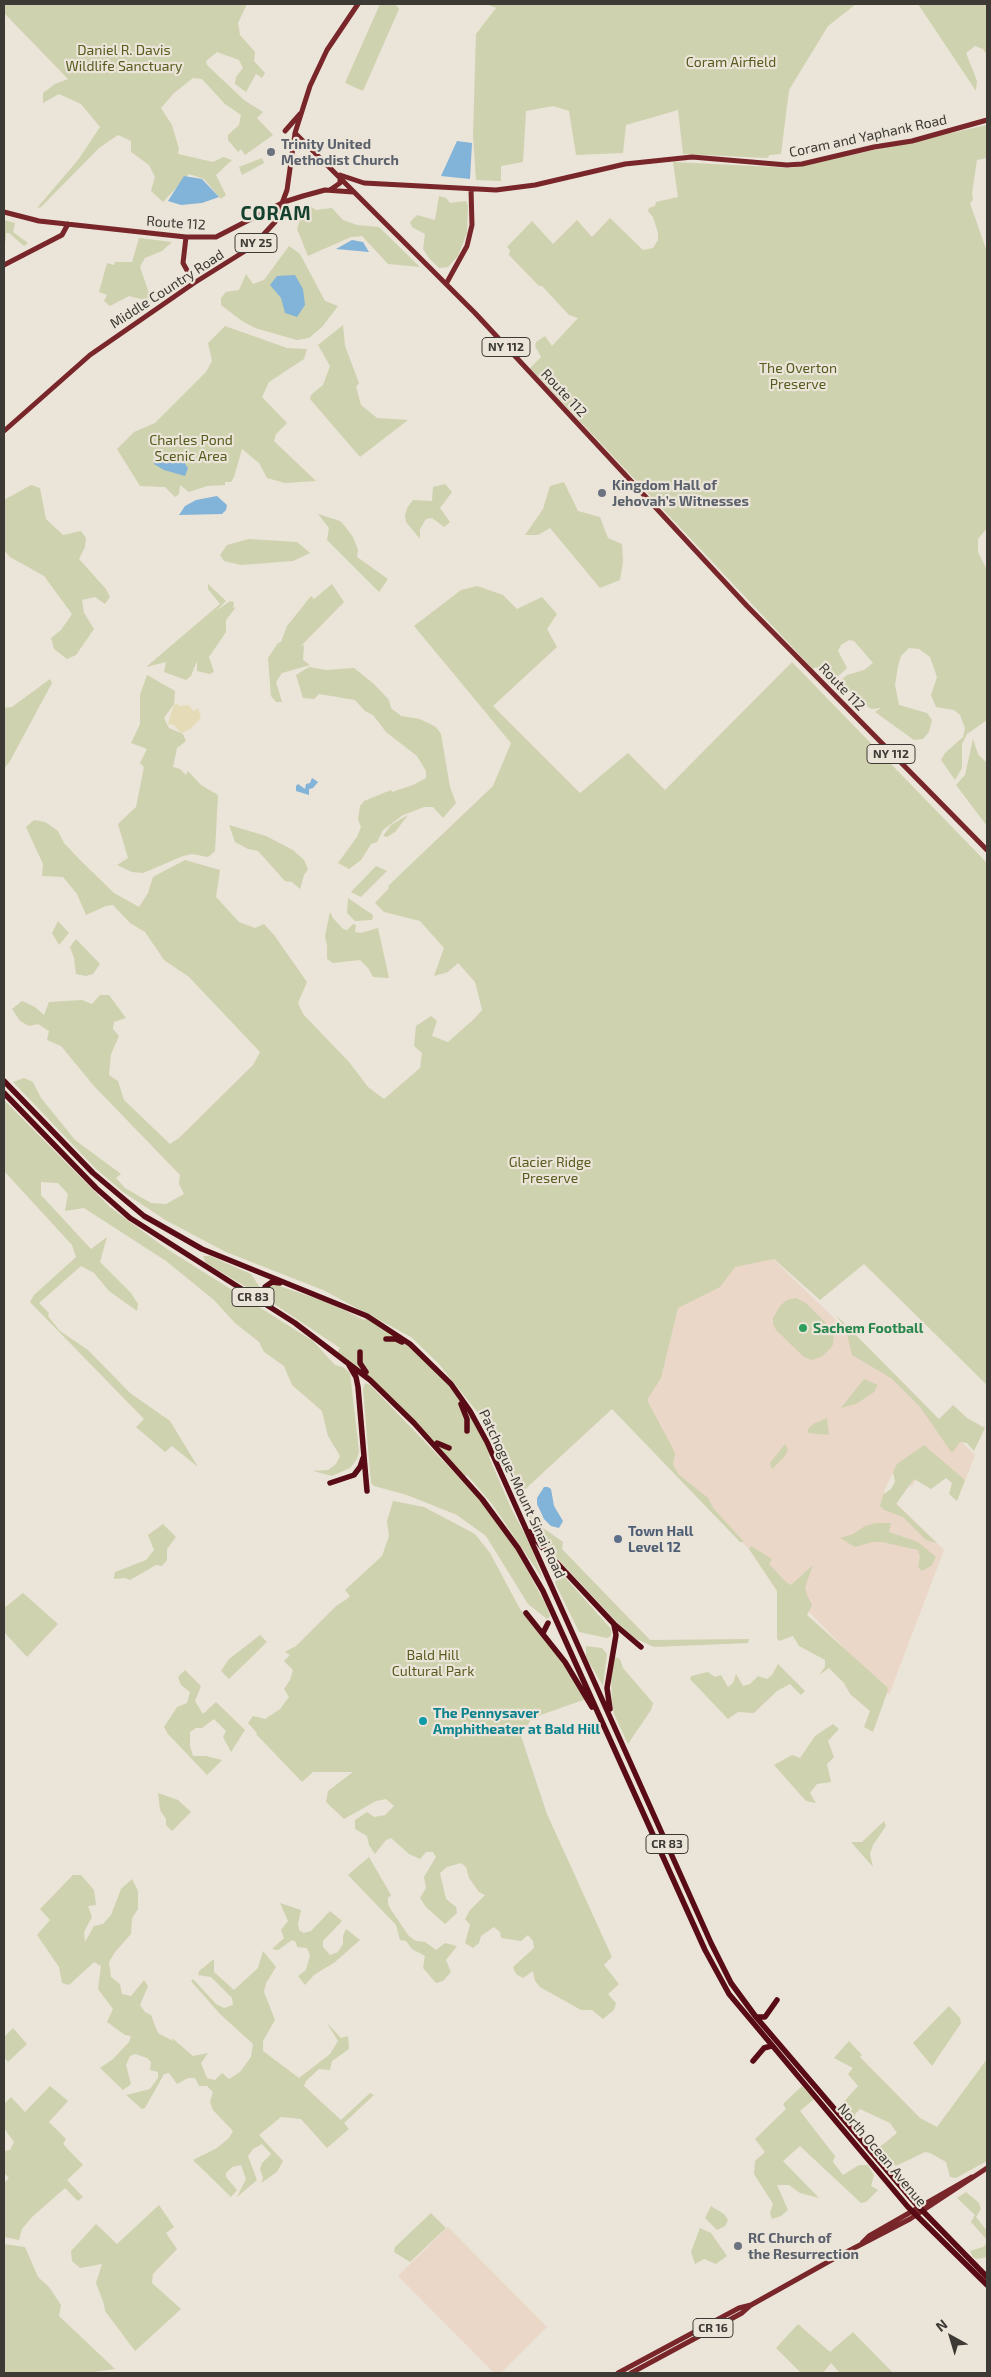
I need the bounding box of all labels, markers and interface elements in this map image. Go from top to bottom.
park label: Daniel R. Davis Wildlife Sanctuary [66,42,182,74]
park label: Coram Airfield [686,54,776,70]
street label: Coram and Yaphank Road [788,111,948,161]
place label: Trinity United Methodist Church [281,136,399,168]
marker: Trinity United Methodist Church [265,146,277,158]
district label: CORAM [240,203,312,225]
street label: Route 112 [146,213,206,233]
road number: NY 25 [235,234,277,252]
street label: Middle Country Road [107,246,227,332]
road number: NY 112 [482,338,530,357]
park label: The Overton Preserve [759,360,837,392]
street label: Route 112 [538,366,590,420]
park label: Charles Pond Scenic Area [149,432,233,464]
place label: Kingdom Hall of Jehovah’s Witnesses [612,477,749,510]
marker: Kingdom Hall of Jehovah’s Witnesses [596,487,608,499]
street label: Route 112 [815,660,869,714]
road number: NY 112 [867,744,915,764]
park label: Glacier Ridge Preserve [509,1154,591,1186]
road number: CR 83 [232,1288,274,1306]
place label: Sachem Football [813,1320,923,1336]
marker: Sachem Football [797,1322,809,1334]
street label: Patchogue-Mount Sinai Road [475,1407,569,1581]
place label: Town Hall Level 12 [628,1523,693,1555]
marker: Town Hall Level 12 [612,1533,624,1545]
park label: Bald Hill Cultural Park [392,1647,474,1680]
place label: The Pennysaver Amphitheater at Bald Hill [433,1705,600,1738]
marker: The Pennysaver Amphitheater at Bald Hill [417,1715,429,1727]
road number: CR 83 [646,1835,688,1854]
street label: North Ocean Avenue [834,2100,930,2210]
place label: RC Church of the Resurrection [748,2230,859,2262]
marker: RC Church of the Resurrection [732,2240,744,2252]
north arrow [926,2312,976,2362]
text: N [932,2315,951,2335]
road number: CR 16 [693,2318,733,2338]

